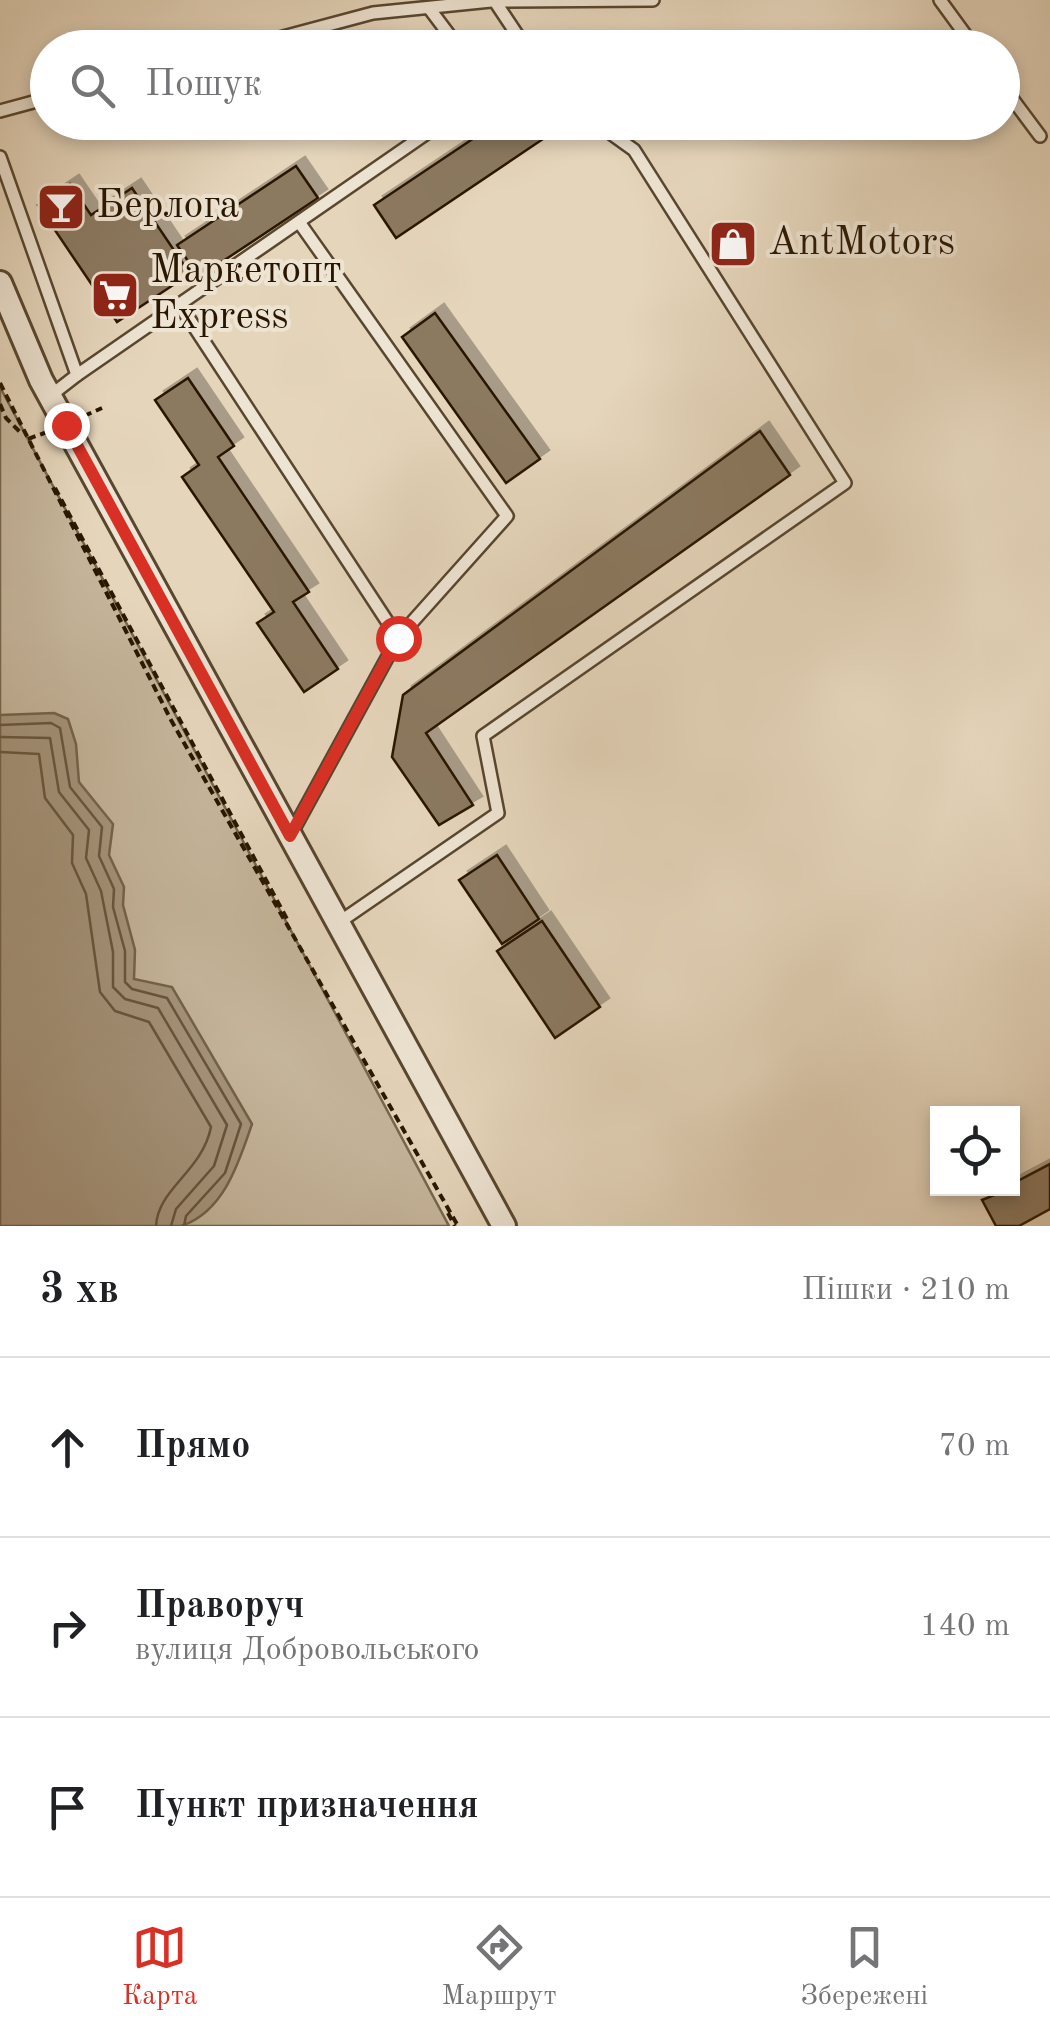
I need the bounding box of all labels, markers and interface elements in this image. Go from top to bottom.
search box [30,30,1020,140]
icon: search [65,58,120,113]
text: Пошук [145,66,262,104]
bar icon: Берлога [35,181,87,233]
place label: Берлога [96,187,240,227]
shop icon: AntMotors [707,218,759,270]
place label: AntMotors [768,224,955,264]
place label: Маркетопт Express [150,252,342,338]
supermarket icon: Маркетопт Express [89,269,141,321]
route end [44,403,90,449]
route start [376,616,422,662]
map controls [930,1106,1020,1196]
button: locate [930,1106,1020,1196]
text: 3 хв [40,1270,119,1312]
text: Пішки · 210 m [802,1275,1010,1307]
icon: ahead [40,1420,95,1475]
text: Прямо [135,1428,250,1466]
text: 70 m [939,1431,1010,1463]
text: Праворуч [135,1588,304,1626]
icon: right [40,1600,95,1655]
text: 140 m [920,1611,1010,1643]
text: вулиця Добровольського [135,1635,479,1667]
icon: arrive [40,1780,95,1835]
text: Пункт призначення [135,1788,479,1826]
tab: Карта [122,1920,198,2015]
tab: Маршрут [442,1920,557,2015]
tab: Збережені [801,1920,928,2015]

